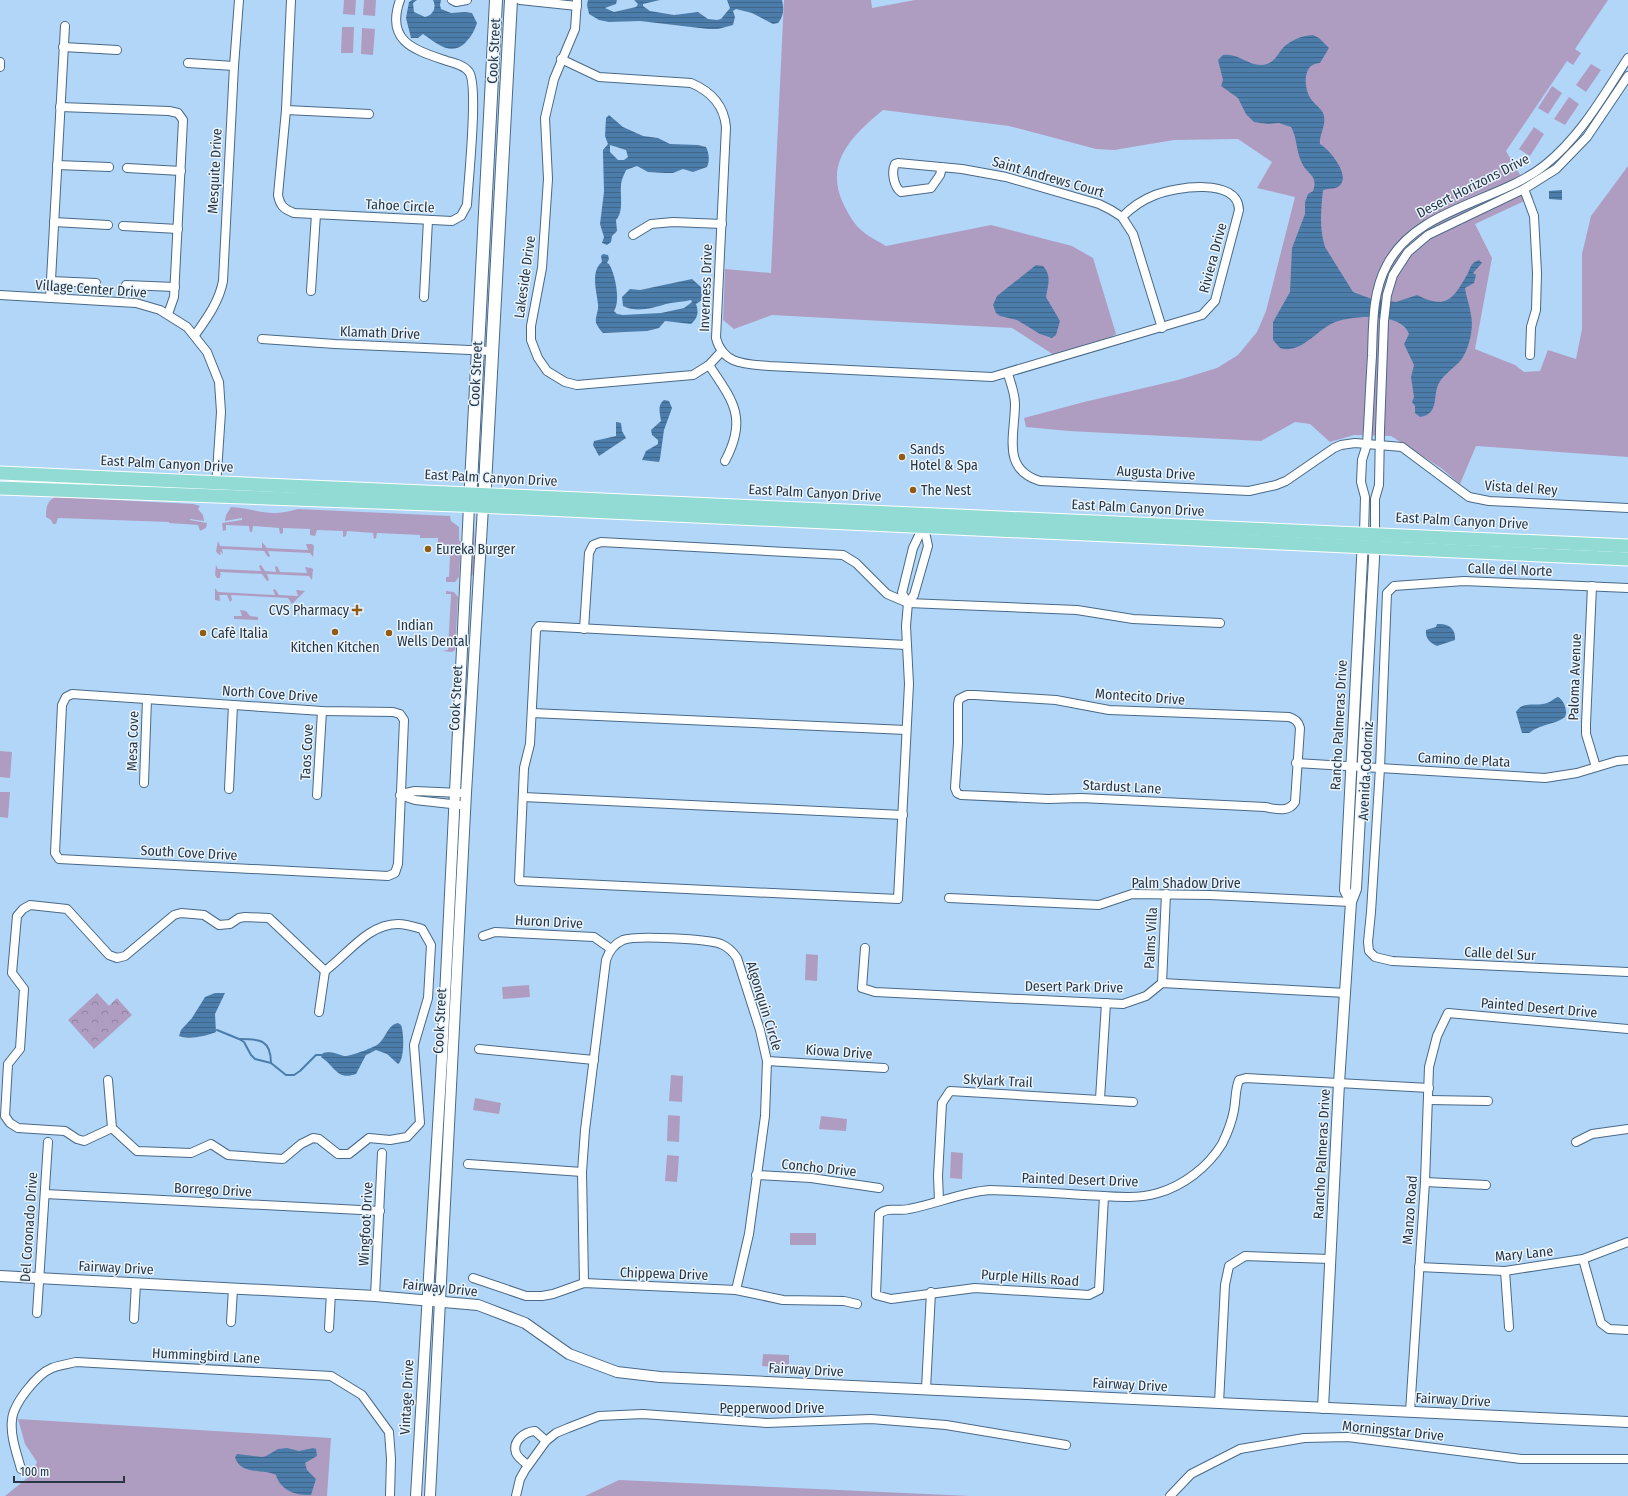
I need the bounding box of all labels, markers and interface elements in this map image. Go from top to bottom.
street label: Cook Street [484,17,504,84]
street label: Mesquite Drive [204,128,226,214]
street label: Desert Horizons Drive [1414,150,1532,222]
street label: Saint Andrews Court [990,153,1106,201]
street label: Tahoe Circle [365,196,435,216]
street label: Riviera Drive [1195,221,1231,295]
street label: Lakeside Drive [511,235,539,319]
street label: Inverness Drive [696,244,716,332]
street label: Village Center Drive [35,277,147,301]
street label: Klamath Drive [340,323,421,343]
street label: Cook Street [466,340,486,407]
place label: Sands Hotel & Spa [910,441,978,474]
street label: East Palm Canyon Drive [100,452,234,476]
marker: Sands Hotel & Spa [897,452,907,462]
street label: Augusta Drive [1116,462,1196,484]
street label: East Palm Canyon Drive [424,466,558,490]
street label: Vista del Rey [1484,477,1559,499]
street label: East Palm Canyon Drive [748,481,882,505]
place label: The Nest [921,482,971,499]
marker: The Nest [908,485,918,495]
street label: East Palm Canyon Drive [1071,496,1205,520]
street label: East Palm Canyon Drive [1395,509,1529,533]
place label: Eureka Burger [436,541,515,558]
marker: Eureka Burger [423,544,433,554]
street label: Calle del Norte [1467,560,1553,580]
place label: CVS Pharmacy [269,602,350,619]
marker: CVS Pharmacy [352,605,362,615]
place label: Indian Wells Dental [397,617,469,650]
place label: Cafè Italia [211,625,268,642]
marker: Kitchen Kitchen [330,627,340,637]
marker: Cafè Italia [198,628,208,638]
marker: Indian Wells Dental [384,628,394,638]
street label: Paloma Avenue [1565,633,1585,721]
place label: Kitchen Kitchen [290,639,380,656]
street label: Rancho Palmeras Drive [1327,659,1351,791]
street label: Cook Street [446,664,466,731]
street label: North Cove Drive [221,682,319,706]
street label: Montecito Drive [1094,685,1186,709]
street label: Mesa Cove [123,711,143,771]
street label: Avenida Codorniz [1355,720,1377,821]
street label: Taos Cove [297,723,317,781]
street label: Camino de Plata [1417,749,1511,771]
street label: Stardust Lane [1082,776,1162,798]
street label: South Cove Drive [140,842,238,864]
street label: Palm Shadow Drive [1131,875,1241,892]
street label: Palms Villa [1141,907,1161,969]
street label: Huron Drive [515,912,583,932]
street label: Calle del Sur [1464,944,1536,964]
street label: Algonquin Circle [742,959,786,1053]
street label: Desert Park Drive [1025,978,1123,996]
street label: Cook Street [430,987,450,1054]
street label: Painted Desert Drive [1480,994,1598,1022]
street label: Kiowa Drive [805,1041,873,1063]
street label: Skylark Trail [963,1071,1033,1091]
street label: Rancho Palmeras Drive [1310,1088,1334,1220]
street label: Concho Drive [781,1156,857,1180]
street label: Painted Desert Drive [1021,1169,1139,1191]
street label: Del Coronado Drive [17,1171,41,1283]
street label: Manzo Road [1399,1175,1421,1245]
street label: Borrego Drive [174,1179,252,1201]
street label: Wingfoot Drive [355,1181,377,1267]
street label: Mary Lane [1494,1242,1554,1266]
street label: Fairway Drive [78,1258,154,1278]
street label: Chippewa Drive [619,1264,709,1284]
street label: Purple Hills Road [980,1266,1080,1290]
street label: Fairway Drive [402,1276,478,1300]
street label: Hummingbird Lane [151,1345,261,1367]
street label: Vintage Drive [397,1359,417,1435]
street label: Fairway Drive [768,1360,844,1380]
street label: Fairway Drive [1092,1375,1168,1395]
street label: Fairway Drive [1415,1390,1491,1410]
street label: Pepperwood Drive [720,1400,824,1417]
street label: Morningstar Drive [1341,1417,1445,1445]
scale bar [14,1458,124,1484]
text: 100 m [20,1465,49,1479]

